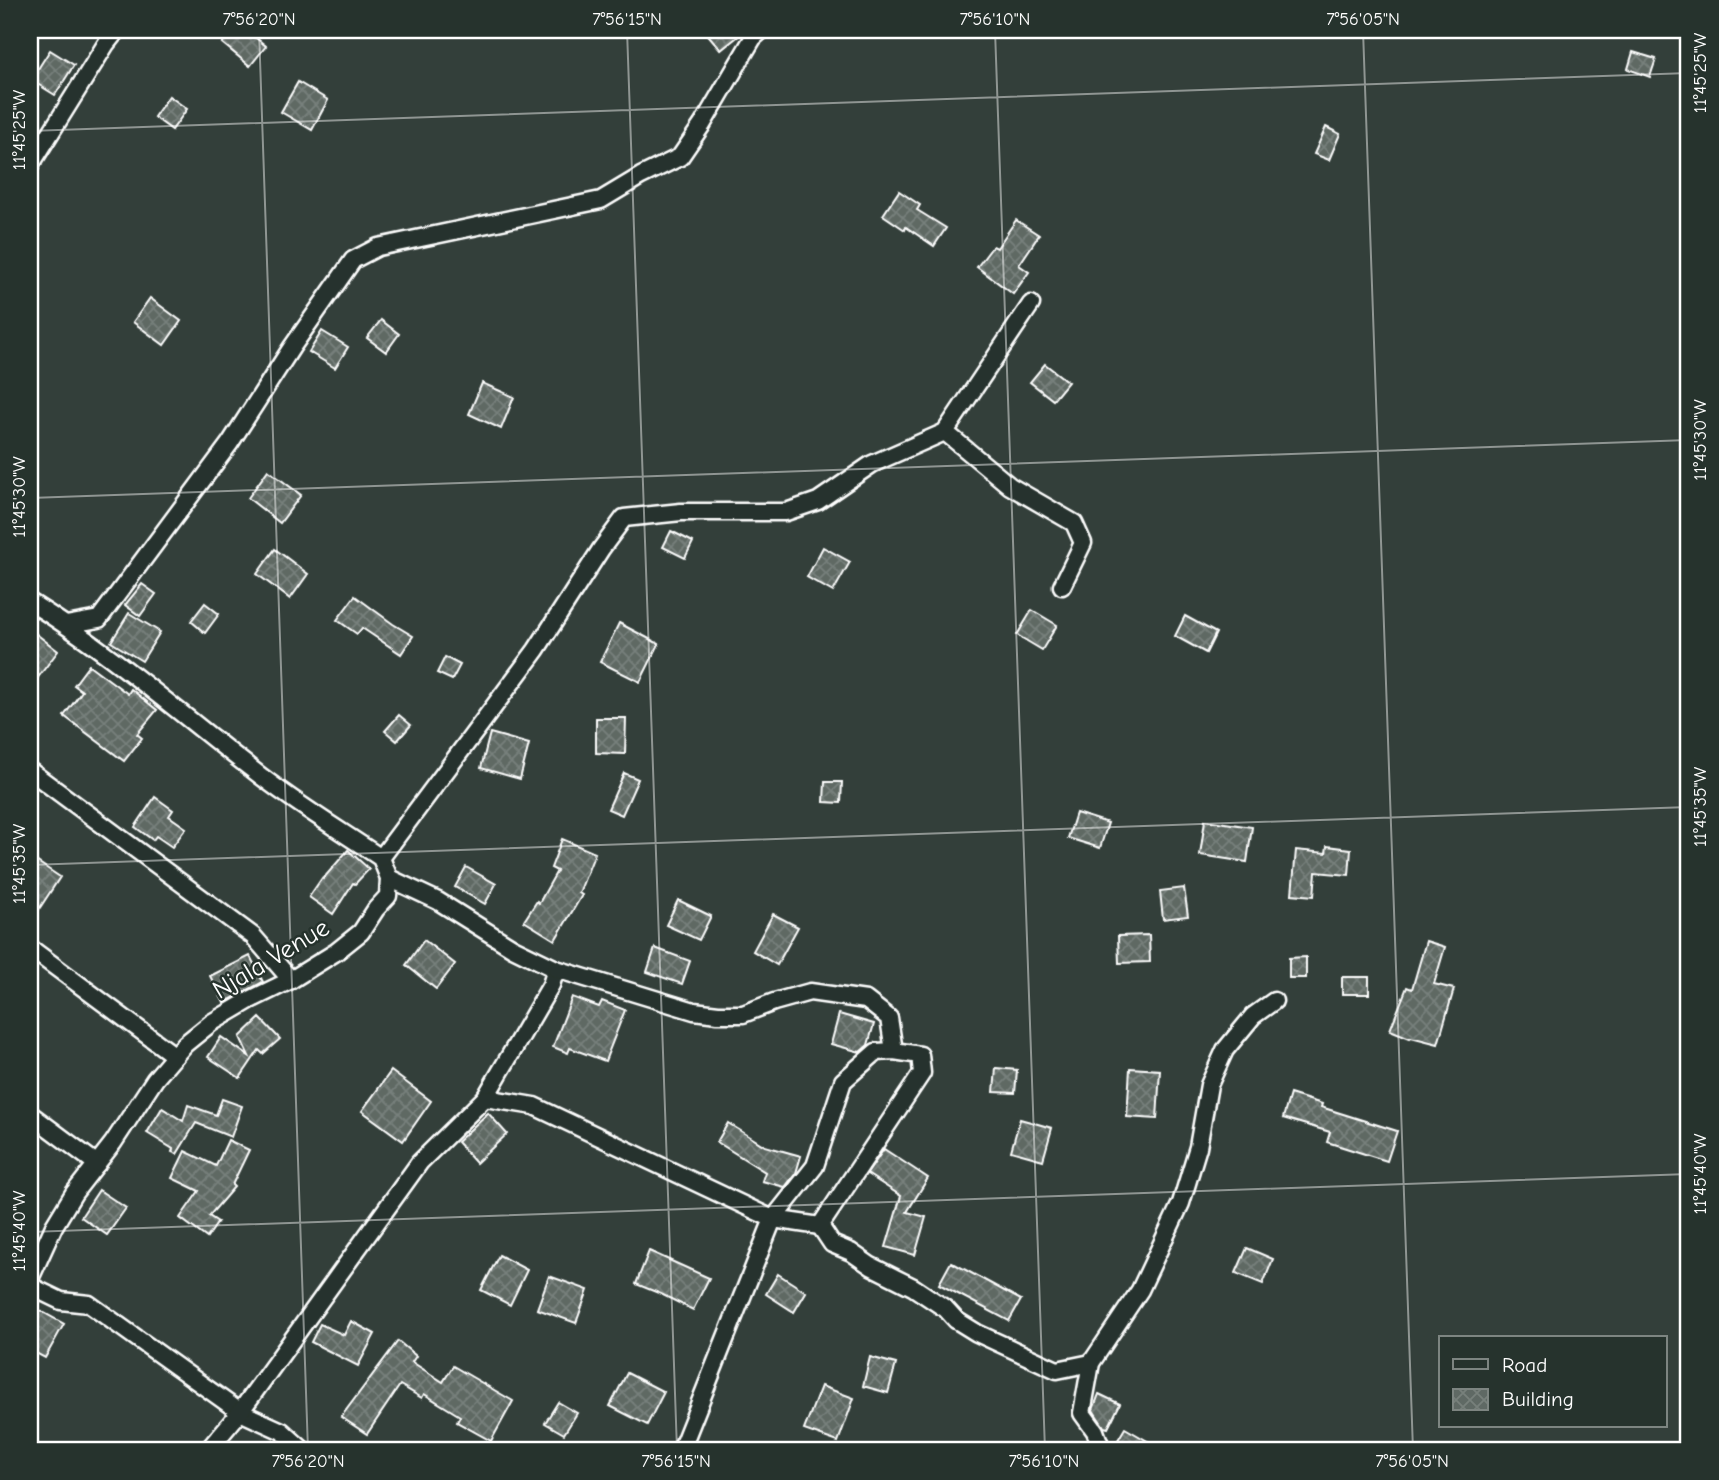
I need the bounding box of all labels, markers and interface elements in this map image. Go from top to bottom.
text: 7°56'20"N [222,9,296,30]
text: 7°56'15"N [592,9,662,30]
text: 7°56'10"N [960,9,1030,30]
text: 7°56'05"N [1326,9,1400,30]
text: 11°45'25"W [1690,32,1711,113]
text: 11°45'25"W [9,89,30,170]
text: 11°45'30"W [1690,399,1711,481]
text: 11°45'30"W [9,456,30,538]
text: 11°45'35"W [1690,767,1711,847]
text: 11°45'35"W [9,824,30,904]
street label: Njala Venue [207,913,335,1005]
text: 11°45'40"W [1690,1133,1711,1214]
text: 11°45'40"W [9,1190,30,1271]
legend [1439,1336,1666,1428]
text: Road [1502,1353,1547,1377]
text: Building [1502,1387,1574,1411]
text: 7°56'20"N [271,1451,345,1472]
text: 7°56'15"N [641,1451,711,1472]
text: 7°56'10"N [1009,1451,1079,1472]
text: 7°56'05"N [1375,1451,1449,1472]

